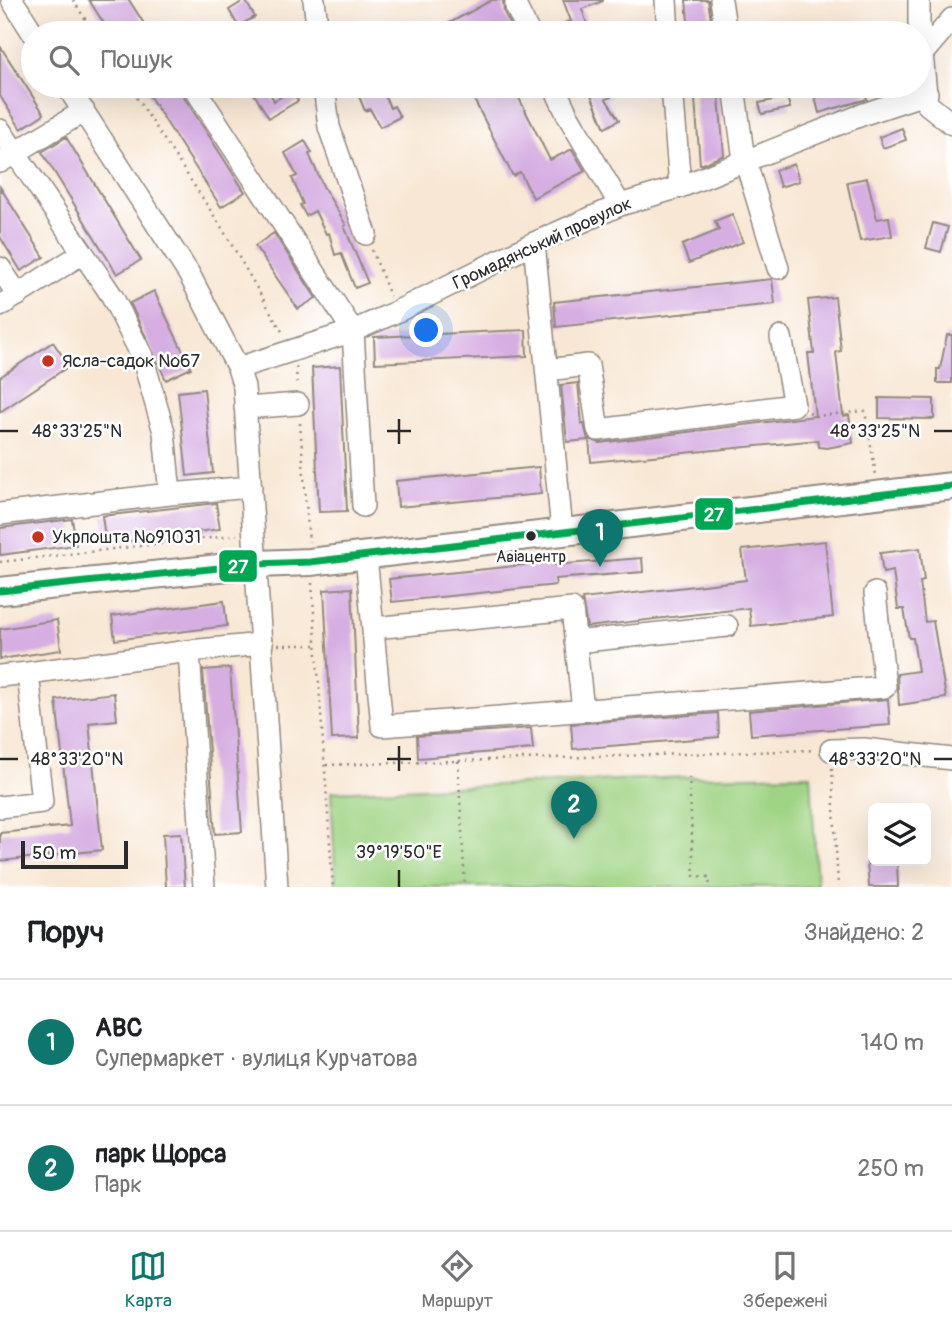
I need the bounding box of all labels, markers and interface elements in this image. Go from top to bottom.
search box [21,21,931,98]
icon: search [45,41,83,79]
text: Пошук [101,44,174,76]
street label: Громадянський провулок [449,192,635,295]
your location [409,313,443,347]
place label: Ясла-садок №67 [62,350,200,373]
marker: Ясла-садок №67 [40,353,56,369]
text: 48°33'25"N [32,420,122,443]
text: 48°33'25"N [830,420,920,443]
line badge: 27 [694,497,734,531]
text: 27 [704,503,725,527]
pin: 1 [577,509,623,567]
place label: Укрпошта №91031 [52,526,201,549]
marker: Укрпошта №91031 [30,529,46,545]
marker: Авіацентр [524,529,538,543]
place label: Авіацентр [496,547,566,567]
line badge: 27 [218,549,258,583]
text: 27 [228,555,249,579]
text: 48°33'20"N [31,748,123,771]
text: 48°33'20"N [829,748,921,771]
pin: 2 [551,781,597,839]
map controls [868,803,931,866]
button: layers [868,803,931,866]
scale bar [21,838,128,870]
text: 50 m [32,841,76,865]
text: 39°19'50"E [356,841,442,864]
text: Поруч [28,914,104,951]
text: Знайдено: 2 [804,918,924,947]
text: АВС [95,1012,143,1044]
text: 1 [47,1028,56,1057]
text: 140 m [861,1028,924,1057]
text: Супермаркет · вулиця Курчатова [95,1044,418,1073]
text: парк Щорса [95,1138,226,1170]
text: 2 [45,1154,57,1183]
text: 250 m [858,1154,924,1183]
text: Парк [95,1170,142,1199]
tab: Карта [125,1247,172,1313]
tab: Маршрут [422,1247,493,1313]
tab: Збережені [743,1247,827,1313]

